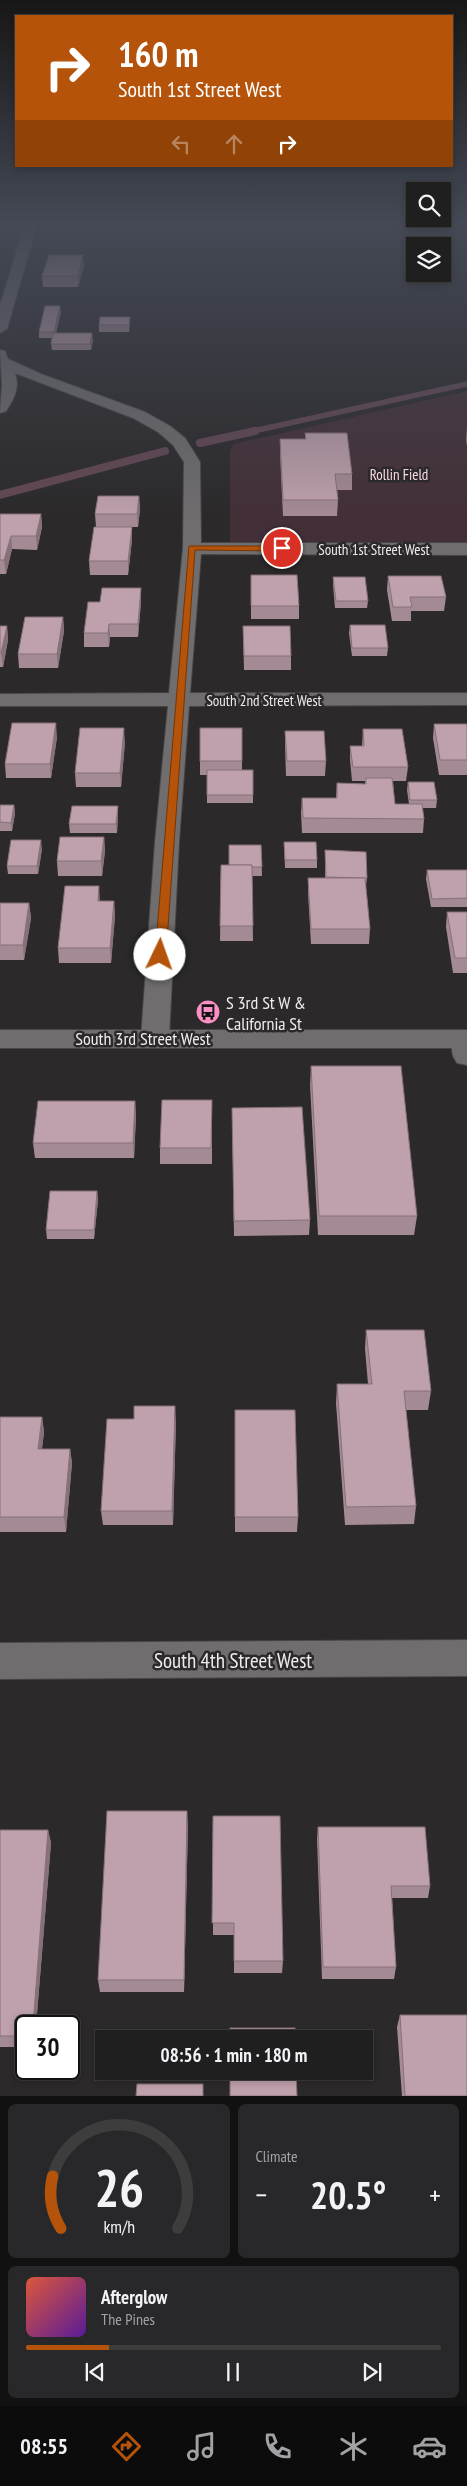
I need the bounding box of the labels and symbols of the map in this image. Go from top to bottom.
park label: Rollin Field [370,465,428,484]
pin [261,527,303,569]
street label: South 1st Street West [318,540,430,559]
street label: South 2nd Street West [206,691,322,710]
position arrow [133,928,185,980]
place label: S 3rd St W & California St [226,991,306,1035]
bus stop icon: S 3rd St W & California St [195,999,221,1025]
street label: South 3rd Street West [75,1027,211,1050]
street label: South 4th Street West [154,1647,312,1674]
speed limit sign: 30 [15,2015,80,2080]

